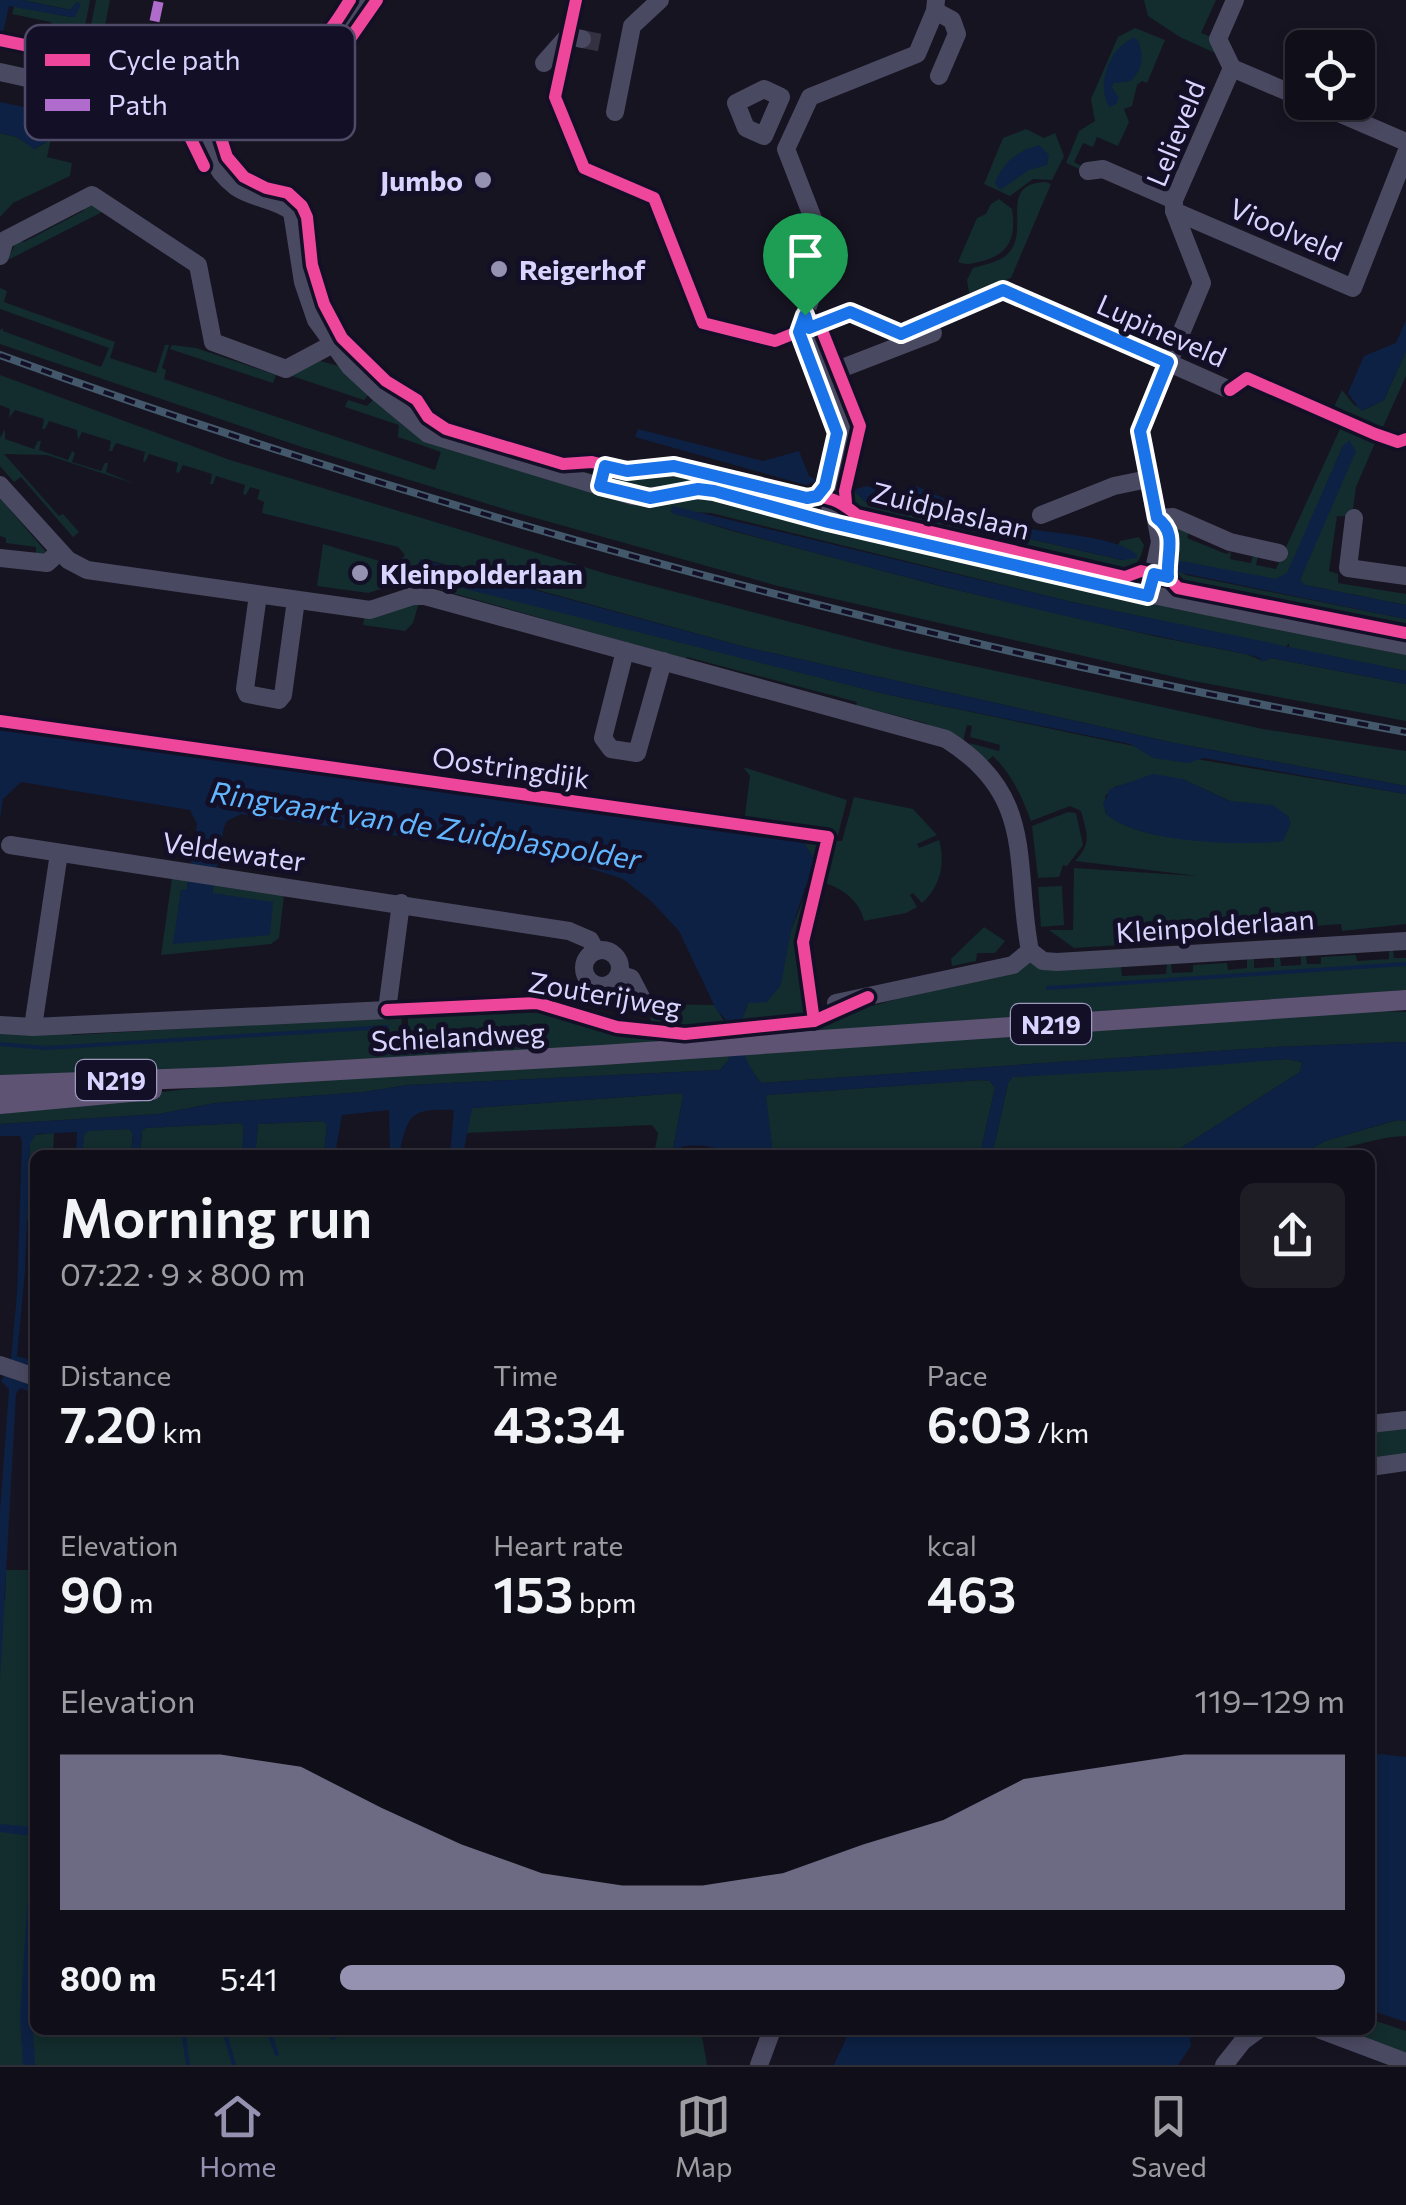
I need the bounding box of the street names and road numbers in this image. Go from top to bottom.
street label: Lelieveld [1138,75,1212,191]
street label: Vioolveld [1225,190,1347,268]
street label: Lupineveld [1092,286,1232,374]
street label: Zuidplaslaan [869,474,1033,546]
street label: Oostringdijk [430,739,592,795]
street label: Veldewater [160,824,308,878]
street label: Kleinpolderlaan [1115,901,1315,949]
street label: Zouterijweg [526,964,684,1024]
road number: N219 [1011,1004,1091,1044]
street label: Schielandweg [370,1014,546,1058]
road number: N219 [76,1060,156,1100]

